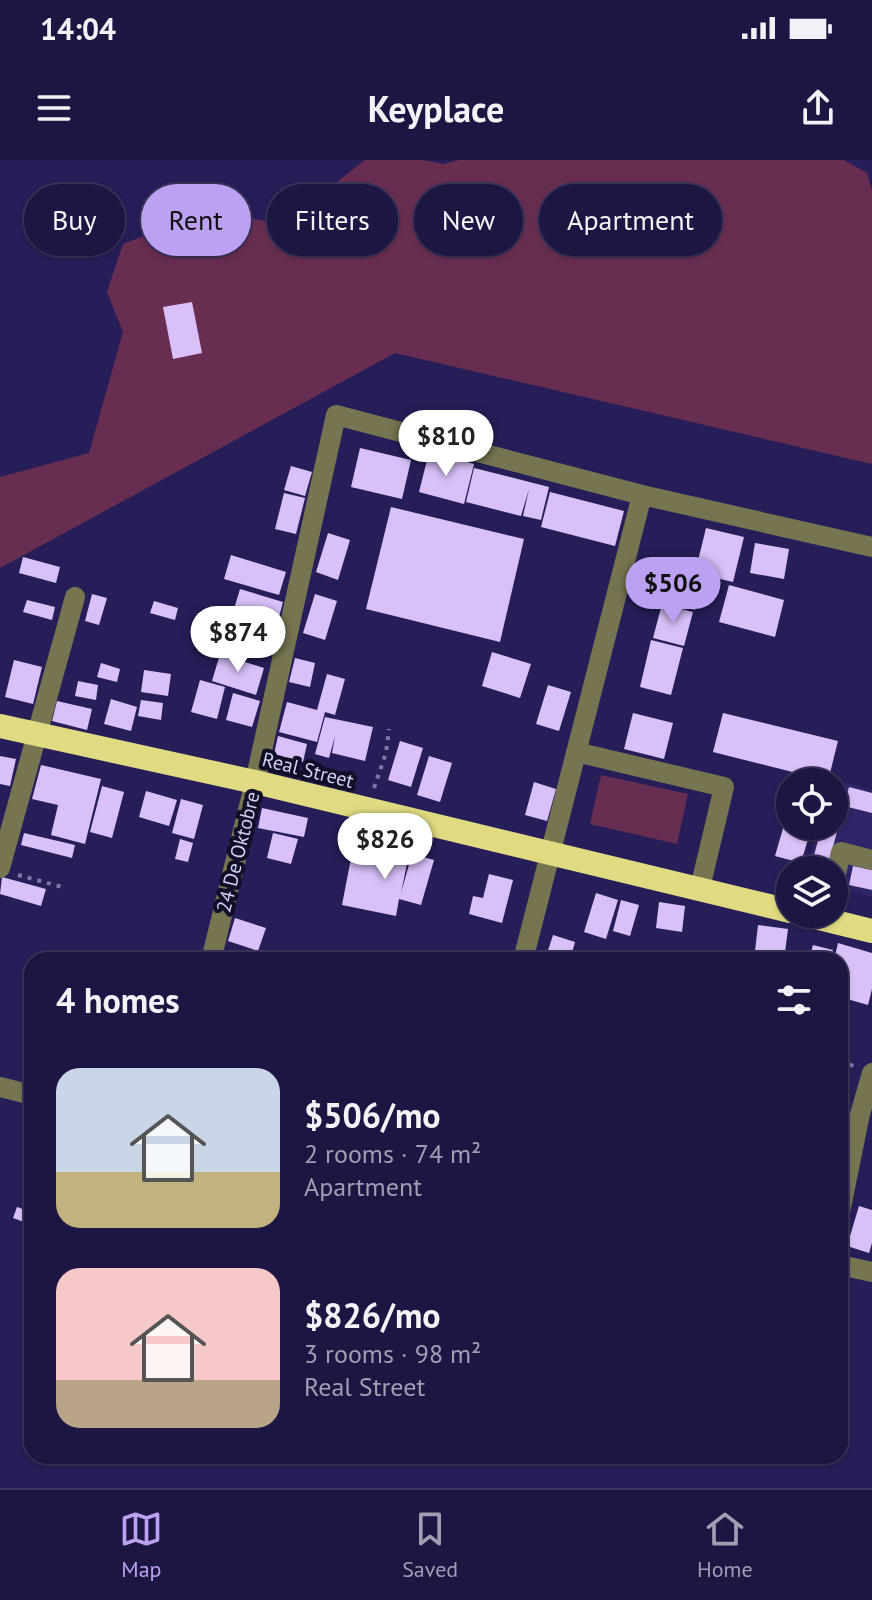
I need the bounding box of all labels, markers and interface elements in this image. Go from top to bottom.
text: 14:04 [40,9,116,48]
text: Keyplace [368,85,504,132]
icon: menu [32,86,76,130]
icon: share [796,86,840,130]
chip: Buy [24,184,125,256]
chip: Rent [141,184,251,256]
chip: Filters [267,184,398,256]
chip: New [414,184,523,256]
chip: Apartment [539,184,722,256]
pin: $810 [399,410,493,478]
text: $810 [417,419,475,452]
pin: $506 [626,557,720,625]
text: $506 [644,566,702,599]
pin: $874 [191,606,285,674]
text: $874 [209,615,267,648]
street label: Real Street [260,746,357,794]
map controls [776,768,848,928]
button: locate [776,768,848,840]
street label: 24 De Oktobre [210,789,266,915]
pin: $826 [338,813,432,881]
text: $826 [356,822,414,855]
button: layers [776,856,848,928]
text: 4 homes [56,978,180,1022]
icon: filters [772,978,816,1022]
text: $506/mo [304,1093,441,1137]
icon: home [120,1100,216,1196]
text: 2 rooms · 74 m² [304,1137,481,1170]
text: Apartment [304,1170,422,1203]
text: $826/mo [304,1293,441,1337]
icon: home [120,1300,216,1396]
text: 3 rooms · 98 m² [304,1337,481,1370]
text: Real Street [304,1370,425,1403]
tab: Map [119,1507,163,1583]
tab: Saved [402,1507,458,1583]
tab: Home [697,1507,753,1583]

